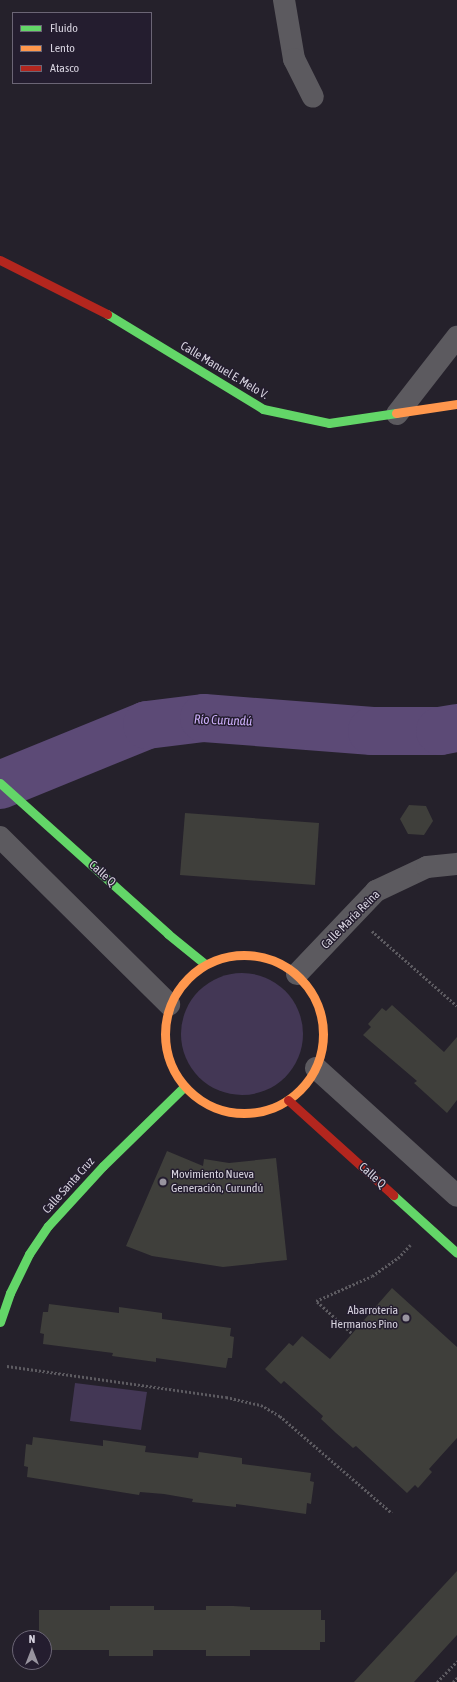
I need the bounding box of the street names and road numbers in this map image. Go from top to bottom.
street label: Calle Manuel E. Melo V. [177,339,271,403]
street label: Calle Q [86,858,118,890]
street label: Calle María Reina [319,888,383,952]
street label: Calle Santa Cruz [40,1155,98,1217]
street label: Calle Q [356,1160,388,1192]

